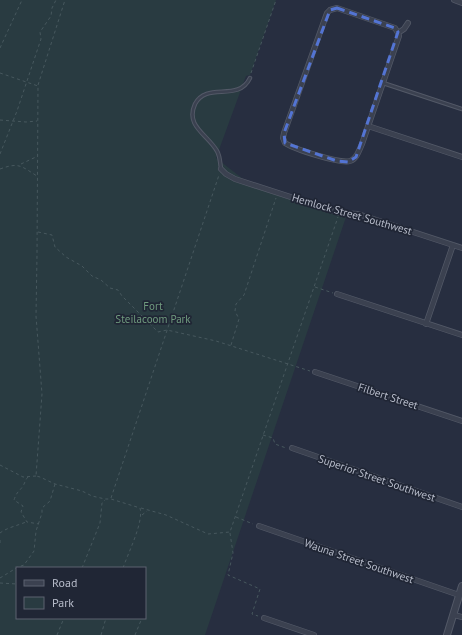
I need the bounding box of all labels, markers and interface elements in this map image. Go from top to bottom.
street label: Hemlock Street Southwest [290,190,414,238]
park label: Fort Steilacoom Park [115,299,191,326]
street label: Filbert Street [356,380,420,412]
street label: Superior Street Southwest [317,451,438,505]
street label: Wauna Street Southwest [302,536,416,586]
legend [16,567,146,619]
text: Road [52,575,77,590]
text: Park [52,595,74,610]

